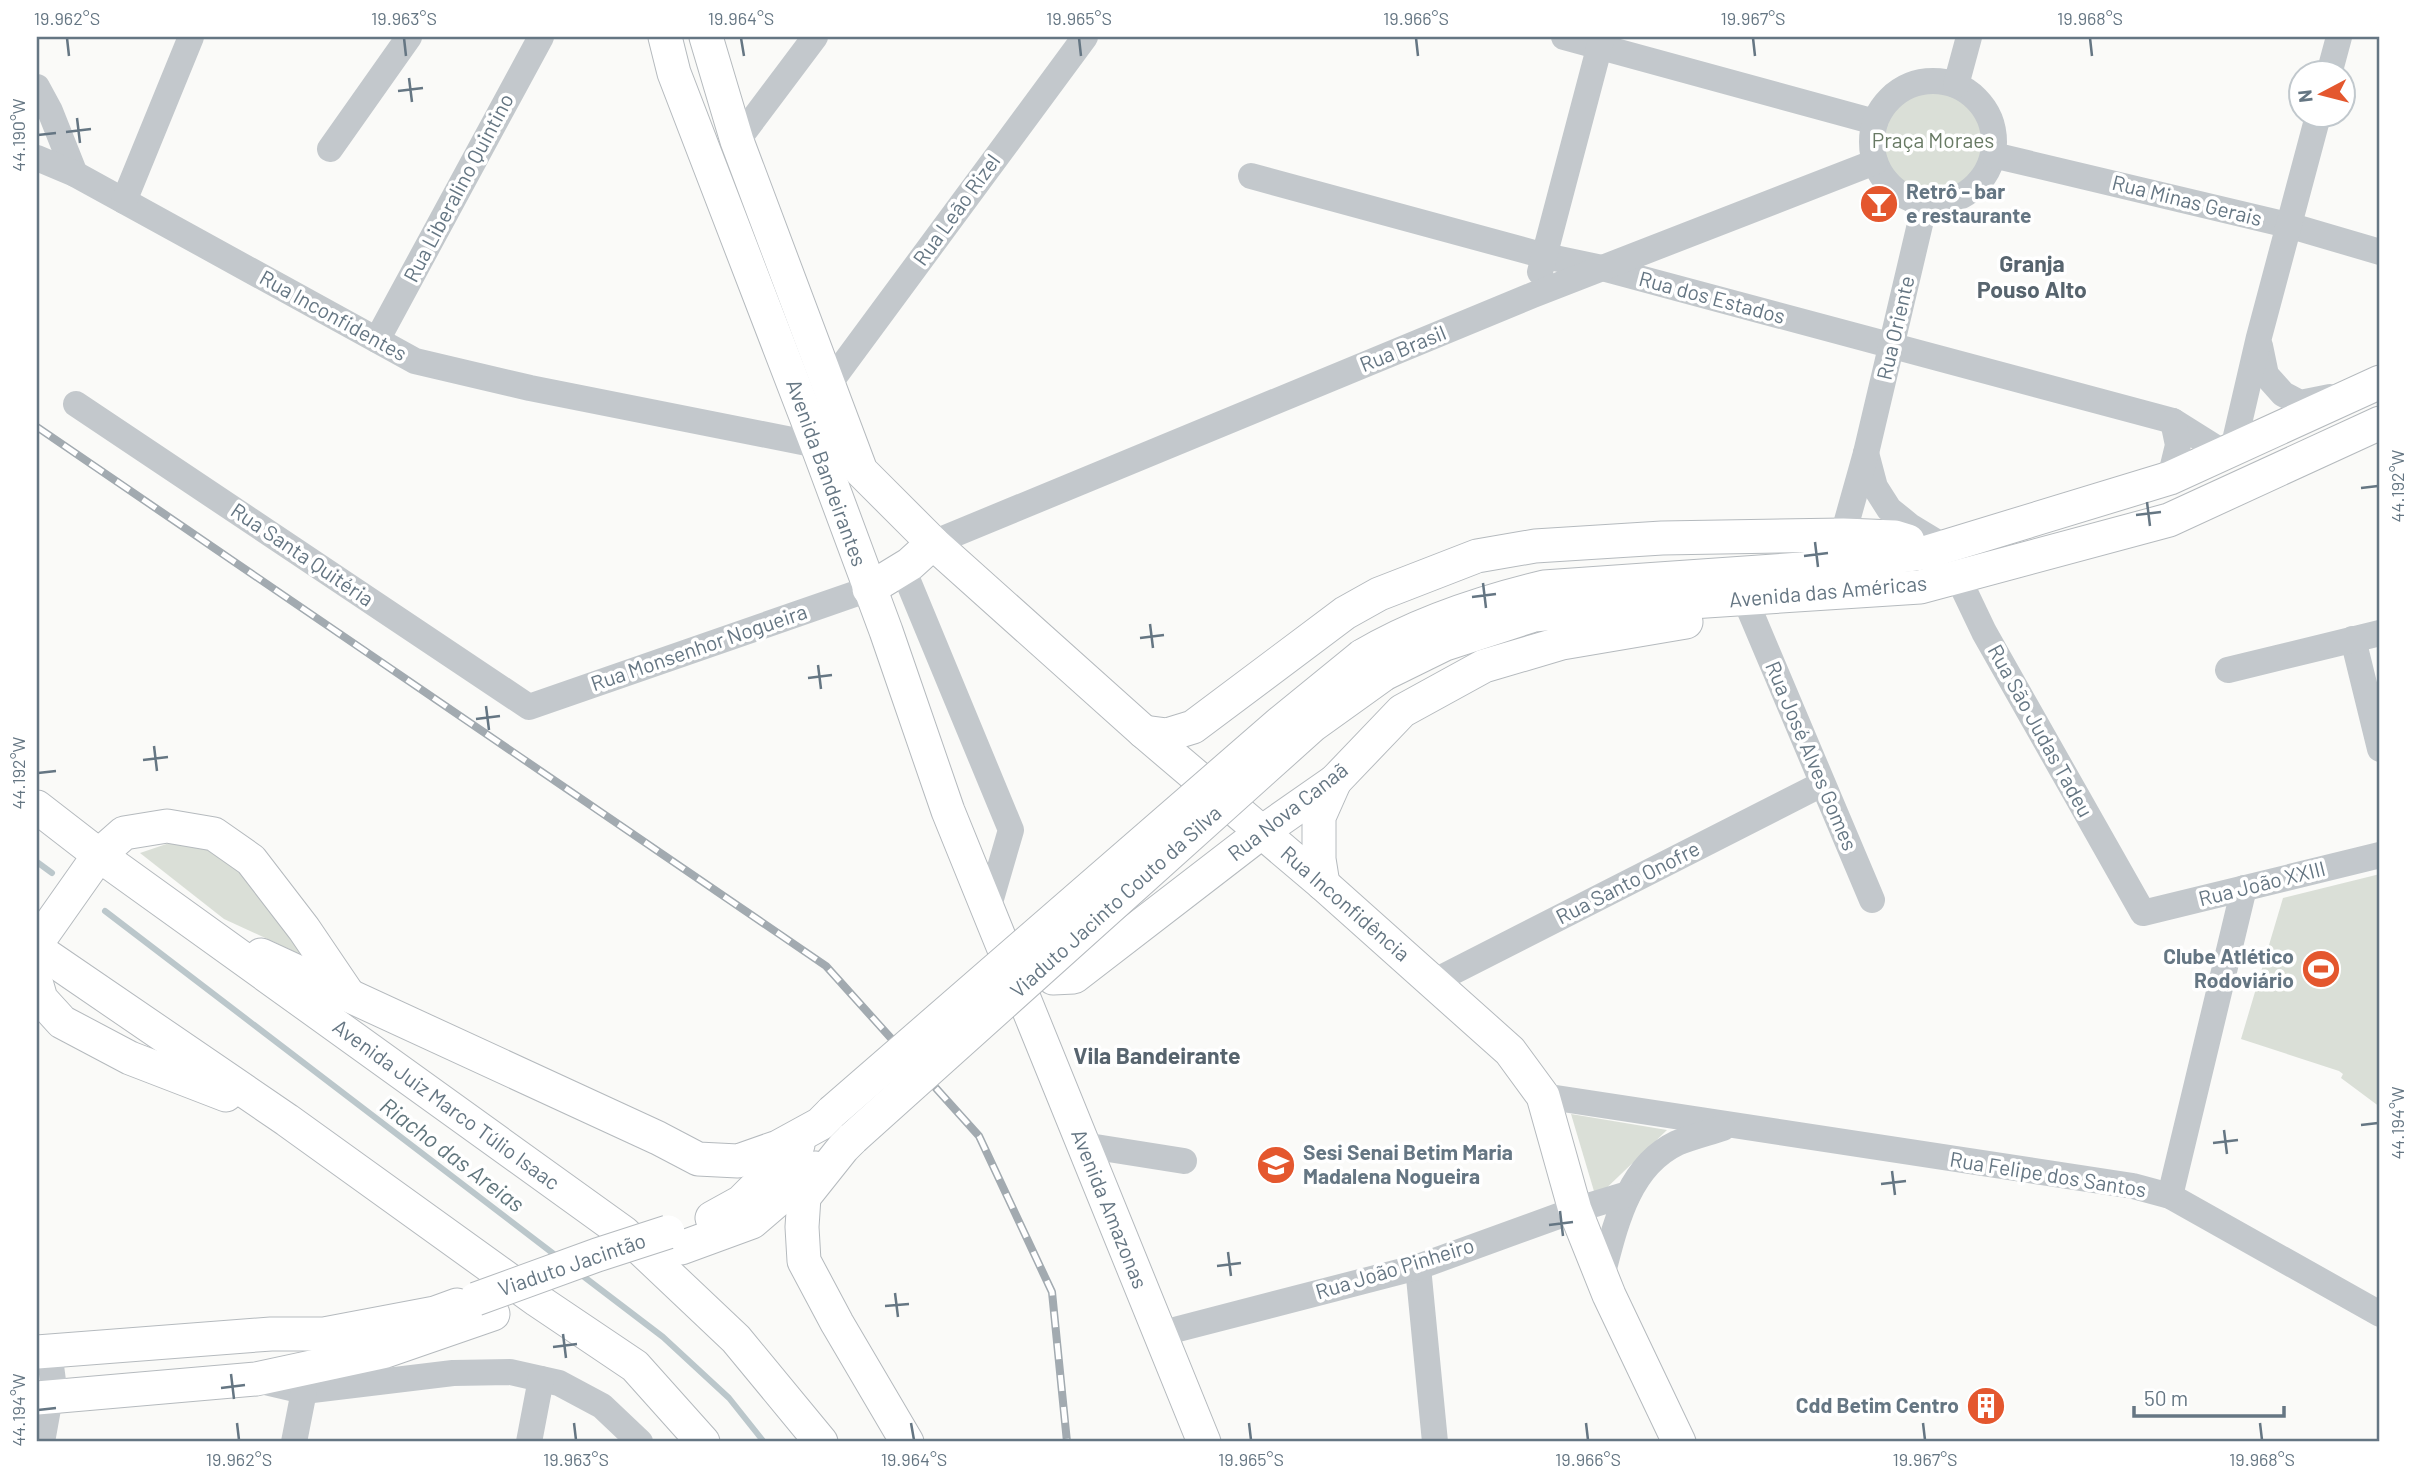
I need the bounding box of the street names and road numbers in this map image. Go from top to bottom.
street label: Rua Liberalino Quintino [397,89,518,286]
street label: Rua Leão Rizel [907,148,1005,270]
street label: Rua Minas Gerais [2110,169,2265,230]
street label: Rua Inconfidentes [256,264,412,366]
street label: Rua dos Estados [1636,265,1788,328]
street label: Rua Oriente [1870,273,1919,382]
street label: Rua Brasil [1356,319,1449,376]
street label: Avenida Bandeirantes [782,376,873,569]
street label: Rua Santa Quitéria [227,497,379,611]
street label: Avenida das Américas [1728,569,1928,612]
street label: Rua Monsenhor Nogueira [587,598,810,695]
street label: Rua São Judas Tadeu [1983,640,2099,821]
street label: Rua José Alves Gomes [1761,657,1864,854]
street label: Rua Nova Canaã [1222,756,1352,865]
street label: Viaduto Jacinto Couto da Silva [1004,799,1226,1002]
street label: Rua Santo Onofre [1551,835,1703,929]
street label: Rua Inconfidência [1276,840,1416,966]
street label: Rua João XXIII [2196,855,2328,910]
street label: Avenida Juiz Marco Túlio Isaac [329,1013,565,1194]
street label: Avenida Amazonas [1067,1125,1154,1292]
street label: Rua Felipe dos Santos [1948,1146,2148,1201]
street label: Viaduto Jacintão [495,1227,649,1301]
street label: Rua João Pinheiro [1312,1232,1477,1304]

